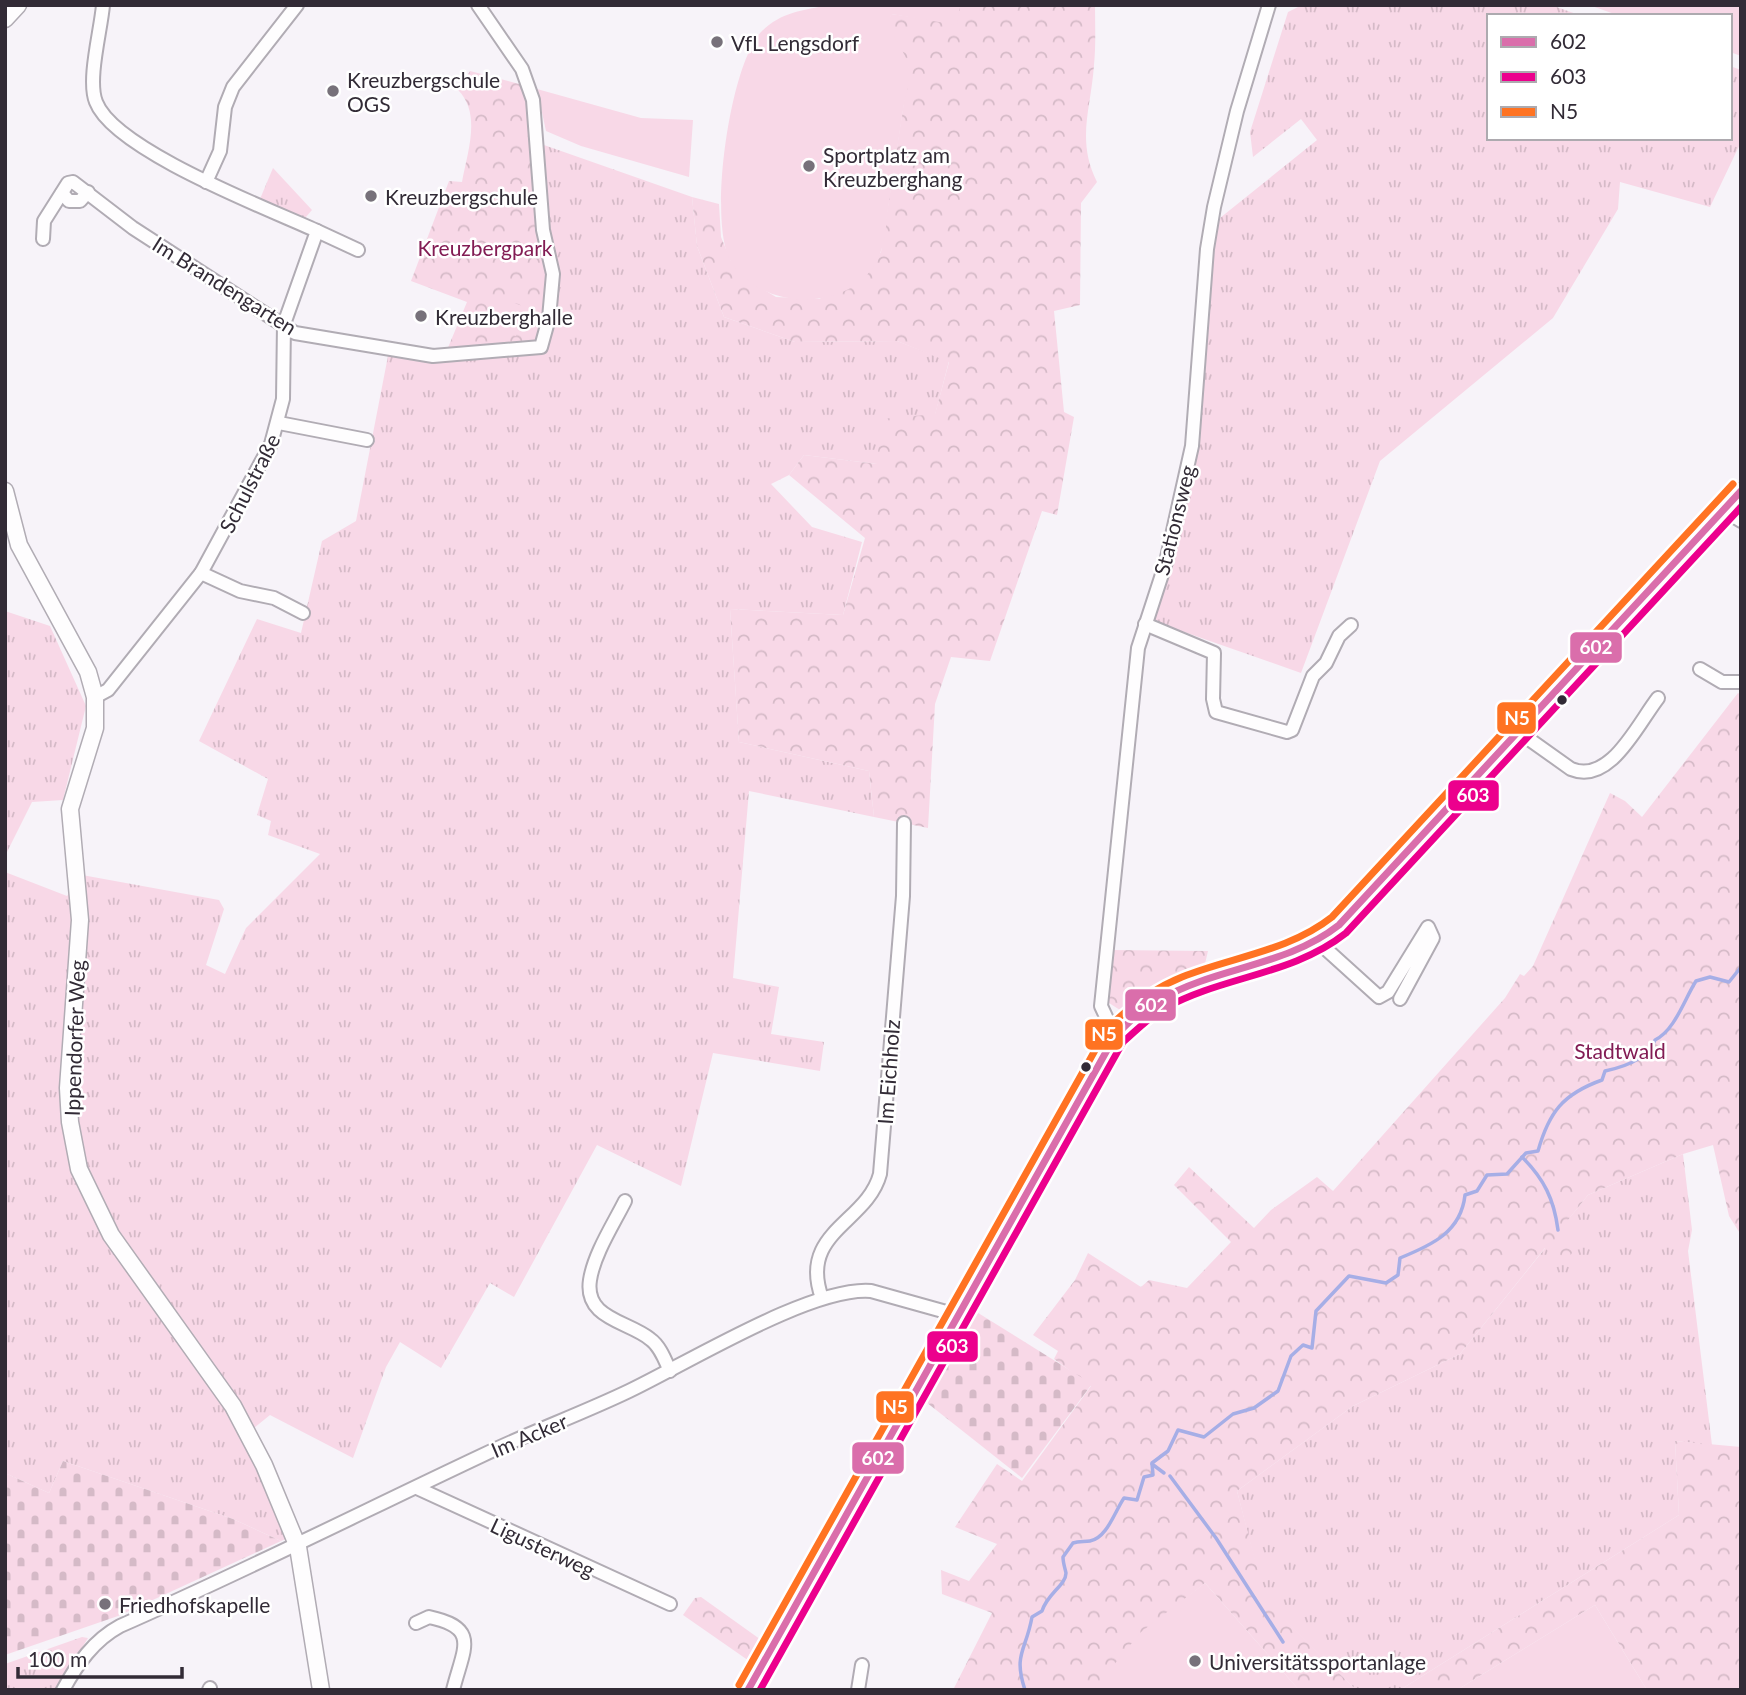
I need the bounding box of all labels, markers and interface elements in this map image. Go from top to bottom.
legend [1487,14,1732,140]
text: 602 [1550,28,1587,53]
place label: VfL Lengsdorf [731,30,860,55]
marker: VfL Lengsdorf [709,34,725,50]
text: 603 [1550,63,1587,88]
place label: Kreuzbergschule OGS [347,67,500,116]
marker: Kreuzbergschule OGS [325,83,341,99]
text: N5 [1550,98,1578,123]
place label: Sportplatz am Kreuzberghang [823,142,962,191]
marker: Sportplatz am Kreuzberghang [801,158,817,174]
place label: Kreuzbergschule [385,184,538,209]
marker: Kreuzbergschule [363,188,379,204]
street label: Im Brandengarten [148,231,302,339]
park label: Kreuzbergpark [417,235,553,260]
place label: Kreuzberghalle [435,304,573,329]
marker: Kreuzberghalle [413,308,429,324]
street label: Schulstraße [213,429,285,537]
street label: Stationsweg [1148,462,1200,578]
line badge: 602 [1569,631,1623,664]
text: 602 [1579,635,1613,658]
unlabelled marker [1555,693,1569,707]
line badge: N5 [1496,701,1537,735]
text: N5 [1504,706,1530,729]
line badge: 603 [1447,779,1500,812]
text: 603 [1456,783,1490,806]
street label: Ippendorfer Weg [59,959,89,1117]
line badge: 602 [1124,988,1177,1022]
text: 602 [1134,993,1168,1016]
line badge: N5 [1084,1018,1124,1051]
street label: Im Eichholz [872,1019,904,1125]
text: N5 [1091,1022,1117,1045]
park label: Stadtwald [1574,1038,1666,1063]
unlabelled marker [1079,1060,1093,1074]
line badge: 603 [926,1330,979,1363]
text: 603 [935,1334,969,1357]
line badge: N5 [875,1390,915,1424]
text: N5 [882,1395,908,1418]
street label: Im Acker [487,1408,571,1462]
line badge: 602 [851,1441,905,1475]
text: 602 [861,1446,895,1469]
street label: Ligusterweg [487,1512,599,1582]
place label: Friedhofskapelle [119,1592,270,1617]
marker: Friedhofskapelle [97,1596,113,1612]
scale bar [18,1636,182,1680]
text: 100 m [28,1646,87,1671]
place label: Universitätssportanlage [1209,1649,1426,1674]
marker: Universitätssportanlage [1187,1653,1203,1669]

